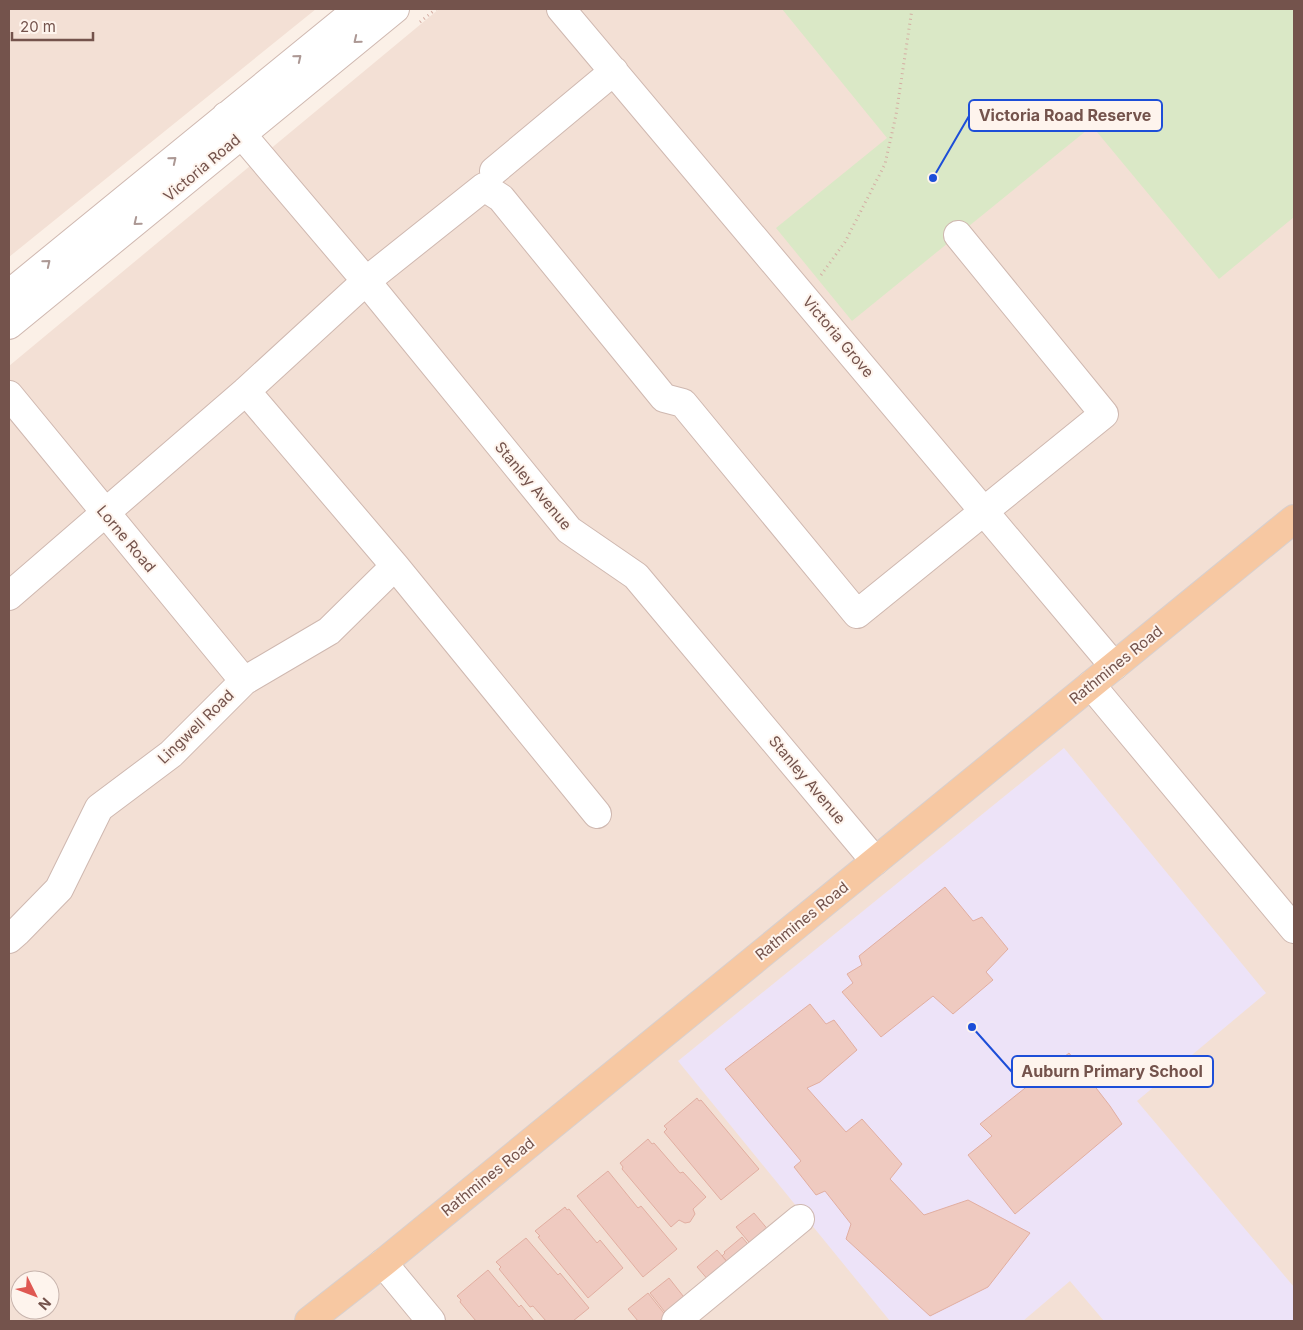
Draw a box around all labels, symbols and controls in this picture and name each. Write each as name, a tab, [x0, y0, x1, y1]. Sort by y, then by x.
scale bar	[12, 10, 94, 42]
text: 20 m	[20, 17, 56, 36]
one-way arrow	[354, 34, 363, 42]
one-way arrow	[293, 54, 302, 63]
callout: Victoria Road Reserve	[969, 100, 1162, 131]
text: Victoria Road Reserve	[979, 105, 1151, 125]
street label: Victoria Road	[159, 130, 244, 205]
one-way arrow	[167, 157, 176, 166]
one-way arrow	[134, 216, 143, 224]
one-way arrow	[41, 260, 50, 269]
street label: Victoria Grove	[799, 292, 878, 381]
street label: Stanley Avenue	[491, 438, 576, 534]
street label: Lorne Road	[93, 501, 160, 576]
street label: Rathmines Road	[1065, 621, 1166, 708]
street label: Lingwell Road	[154, 686, 238, 768]
street label: Stanley Avenue	[765, 732, 850, 828]
street label: Rathmines Road	[751, 877, 852, 964]
callout: Auburn Primary School	[1012, 1056, 1213, 1087]
text: Auburn Primary School	[1021, 1061, 1203, 1081]
street label: Rathmines Road	[437, 1133, 538, 1220]
north arrow	[10, 1270, 60, 1320]
text: N	[35, 1294, 55, 1314]

